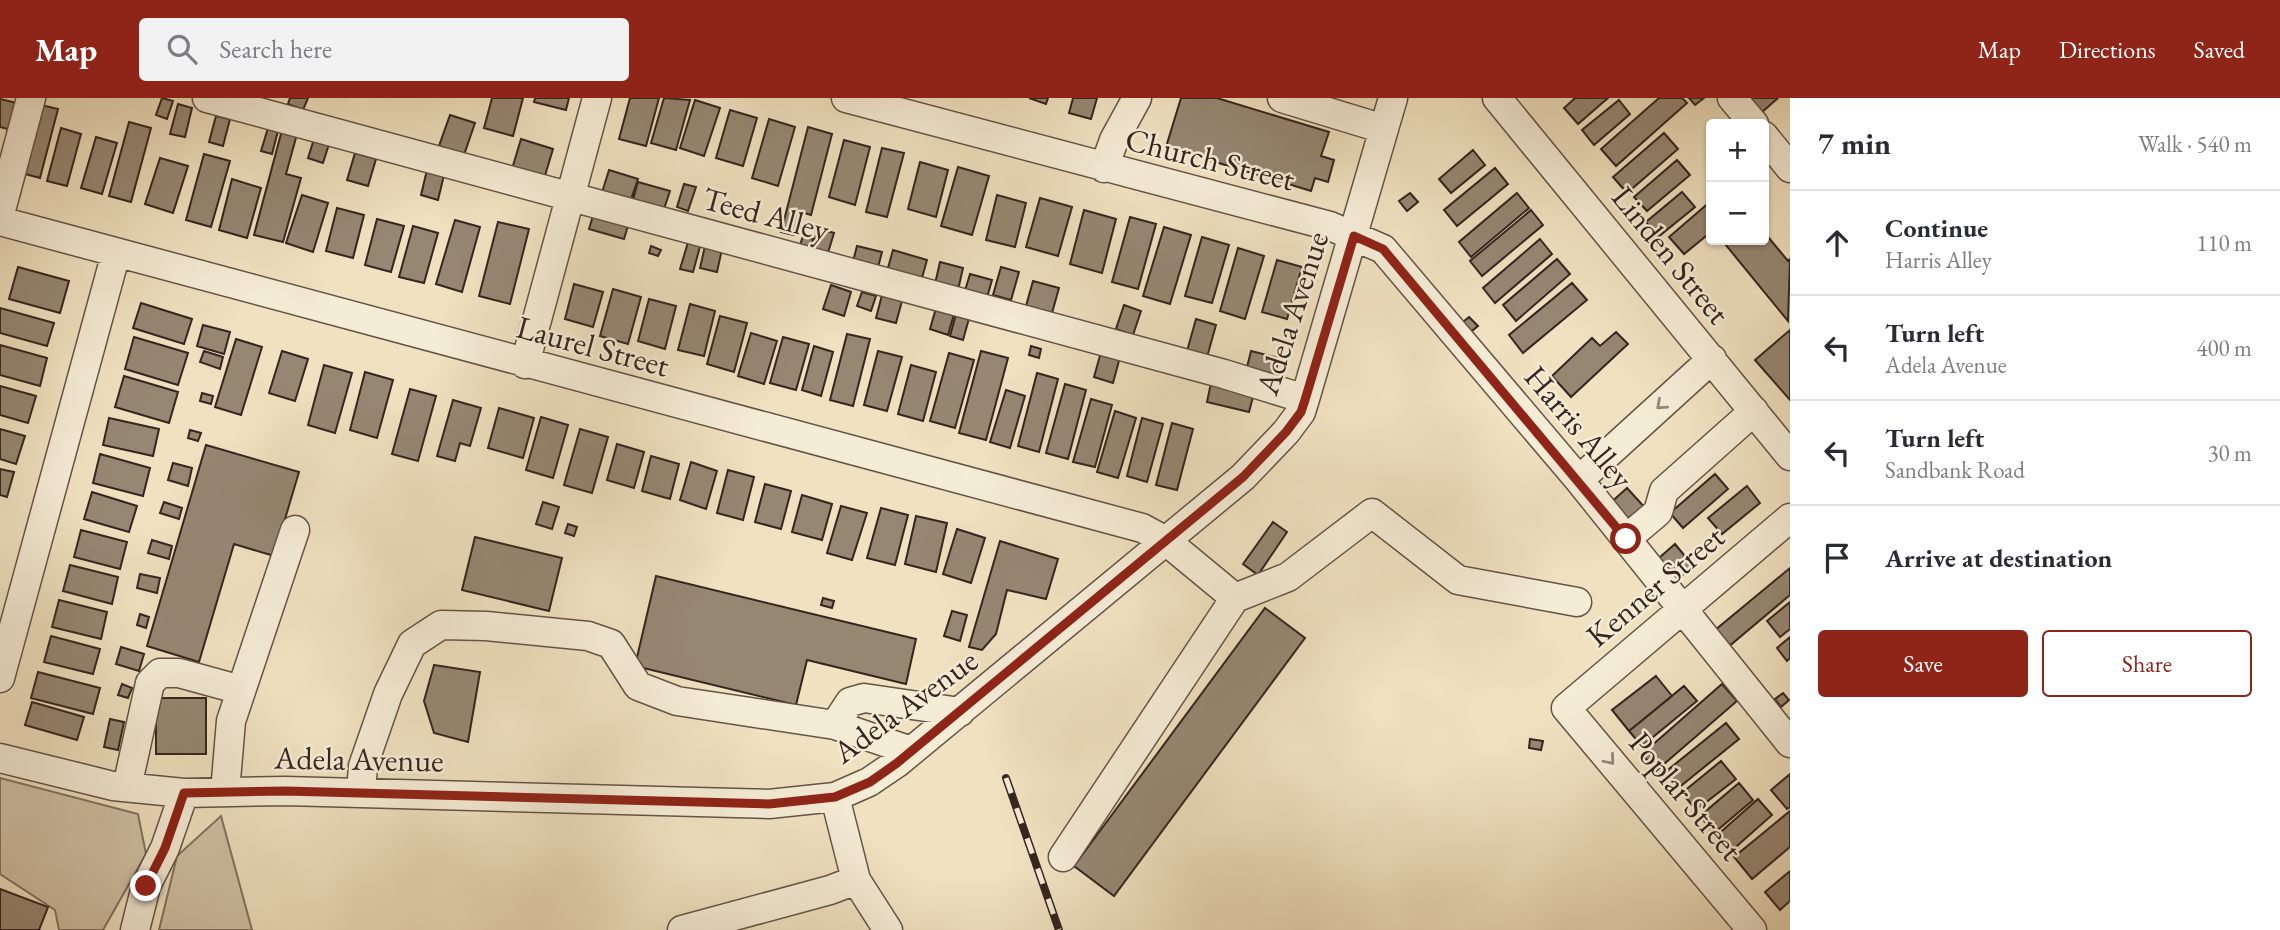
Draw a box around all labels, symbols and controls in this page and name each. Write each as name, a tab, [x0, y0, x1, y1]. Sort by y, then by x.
search box	[139, 18, 629, 81]
text: Map	[35, 28, 97, 71]
icon: search	[163, 30, 201, 68]
text: Search here	[219, 32, 332, 66]
text: Map	[1978, 34, 2021, 65]
text: Directions	[2059, 34, 2156, 65]
text: Saved	[2194, 34, 2245, 65]
street label: Church Street	[1121, 118, 1299, 200]
map controls	[1706, 119, 1769, 245]
button: +	[1706, 119, 1769, 182]
text: 7 min	[1818, 124, 1891, 163]
text: Walk · 540 m	[2138, 129, 2252, 159]
street label: Teed Alley	[698, 177, 835, 251]
street label: Linden Street	[1603, 177, 1739, 333]
button: −	[1706, 182, 1769, 245]
text: Continue	[1885, 211, 1988, 245]
icon: ahead	[1818, 224, 1856, 262]
street label: Adela Avenue	[1246, 226, 1338, 401]
text: 110 m	[2196, 228, 2252, 258]
text: Harris Alley	[1885, 245, 1992, 275]
street label: Laurel Street	[512, 306, 674, 386]
text: Turn left	[1885, 316, 1984, 350]
icon: left	[1818, 329, 1856, 367]
text: 400 m	[2196, 333, 2252, 363]
text: Adela Avenue	[1885, 350, 2007, 380]
street label: Harris Alley	[1515, 357, 1643, 498]
one-way arrow	[1656, 397, 1669, 409]
text: Turn left	[1885, 421, 1984, 455]
icon: left	[1818, 434, 1856, 472]
text: 30 m	[2207, 438, 2252, 468]
text: Sandbank Road	[1885, 455, 2025, 485]
street label: Kenner Street	[1577, 516, 1733, 656]
route start	[1610, 523, 1641, 554]
icon: arrive	[1818, 539, 1856, 577]
text: Arrive at destination	[1885, 541, 2112, 575]
button: Save	[1818, 630, 2028, 697]
button: Share	[2042, 630, 2252, 697]
street label: Adela Avenue	[823, 639, 986, 773]
street label: Poplar Street	[1620, 723, 1752, 869]
street label: Adela Avenue	[273, 737, 444, 781]
one-way arrow	[1601, 753, 1614, 765]
route end	[130, 870, 161, 901]

